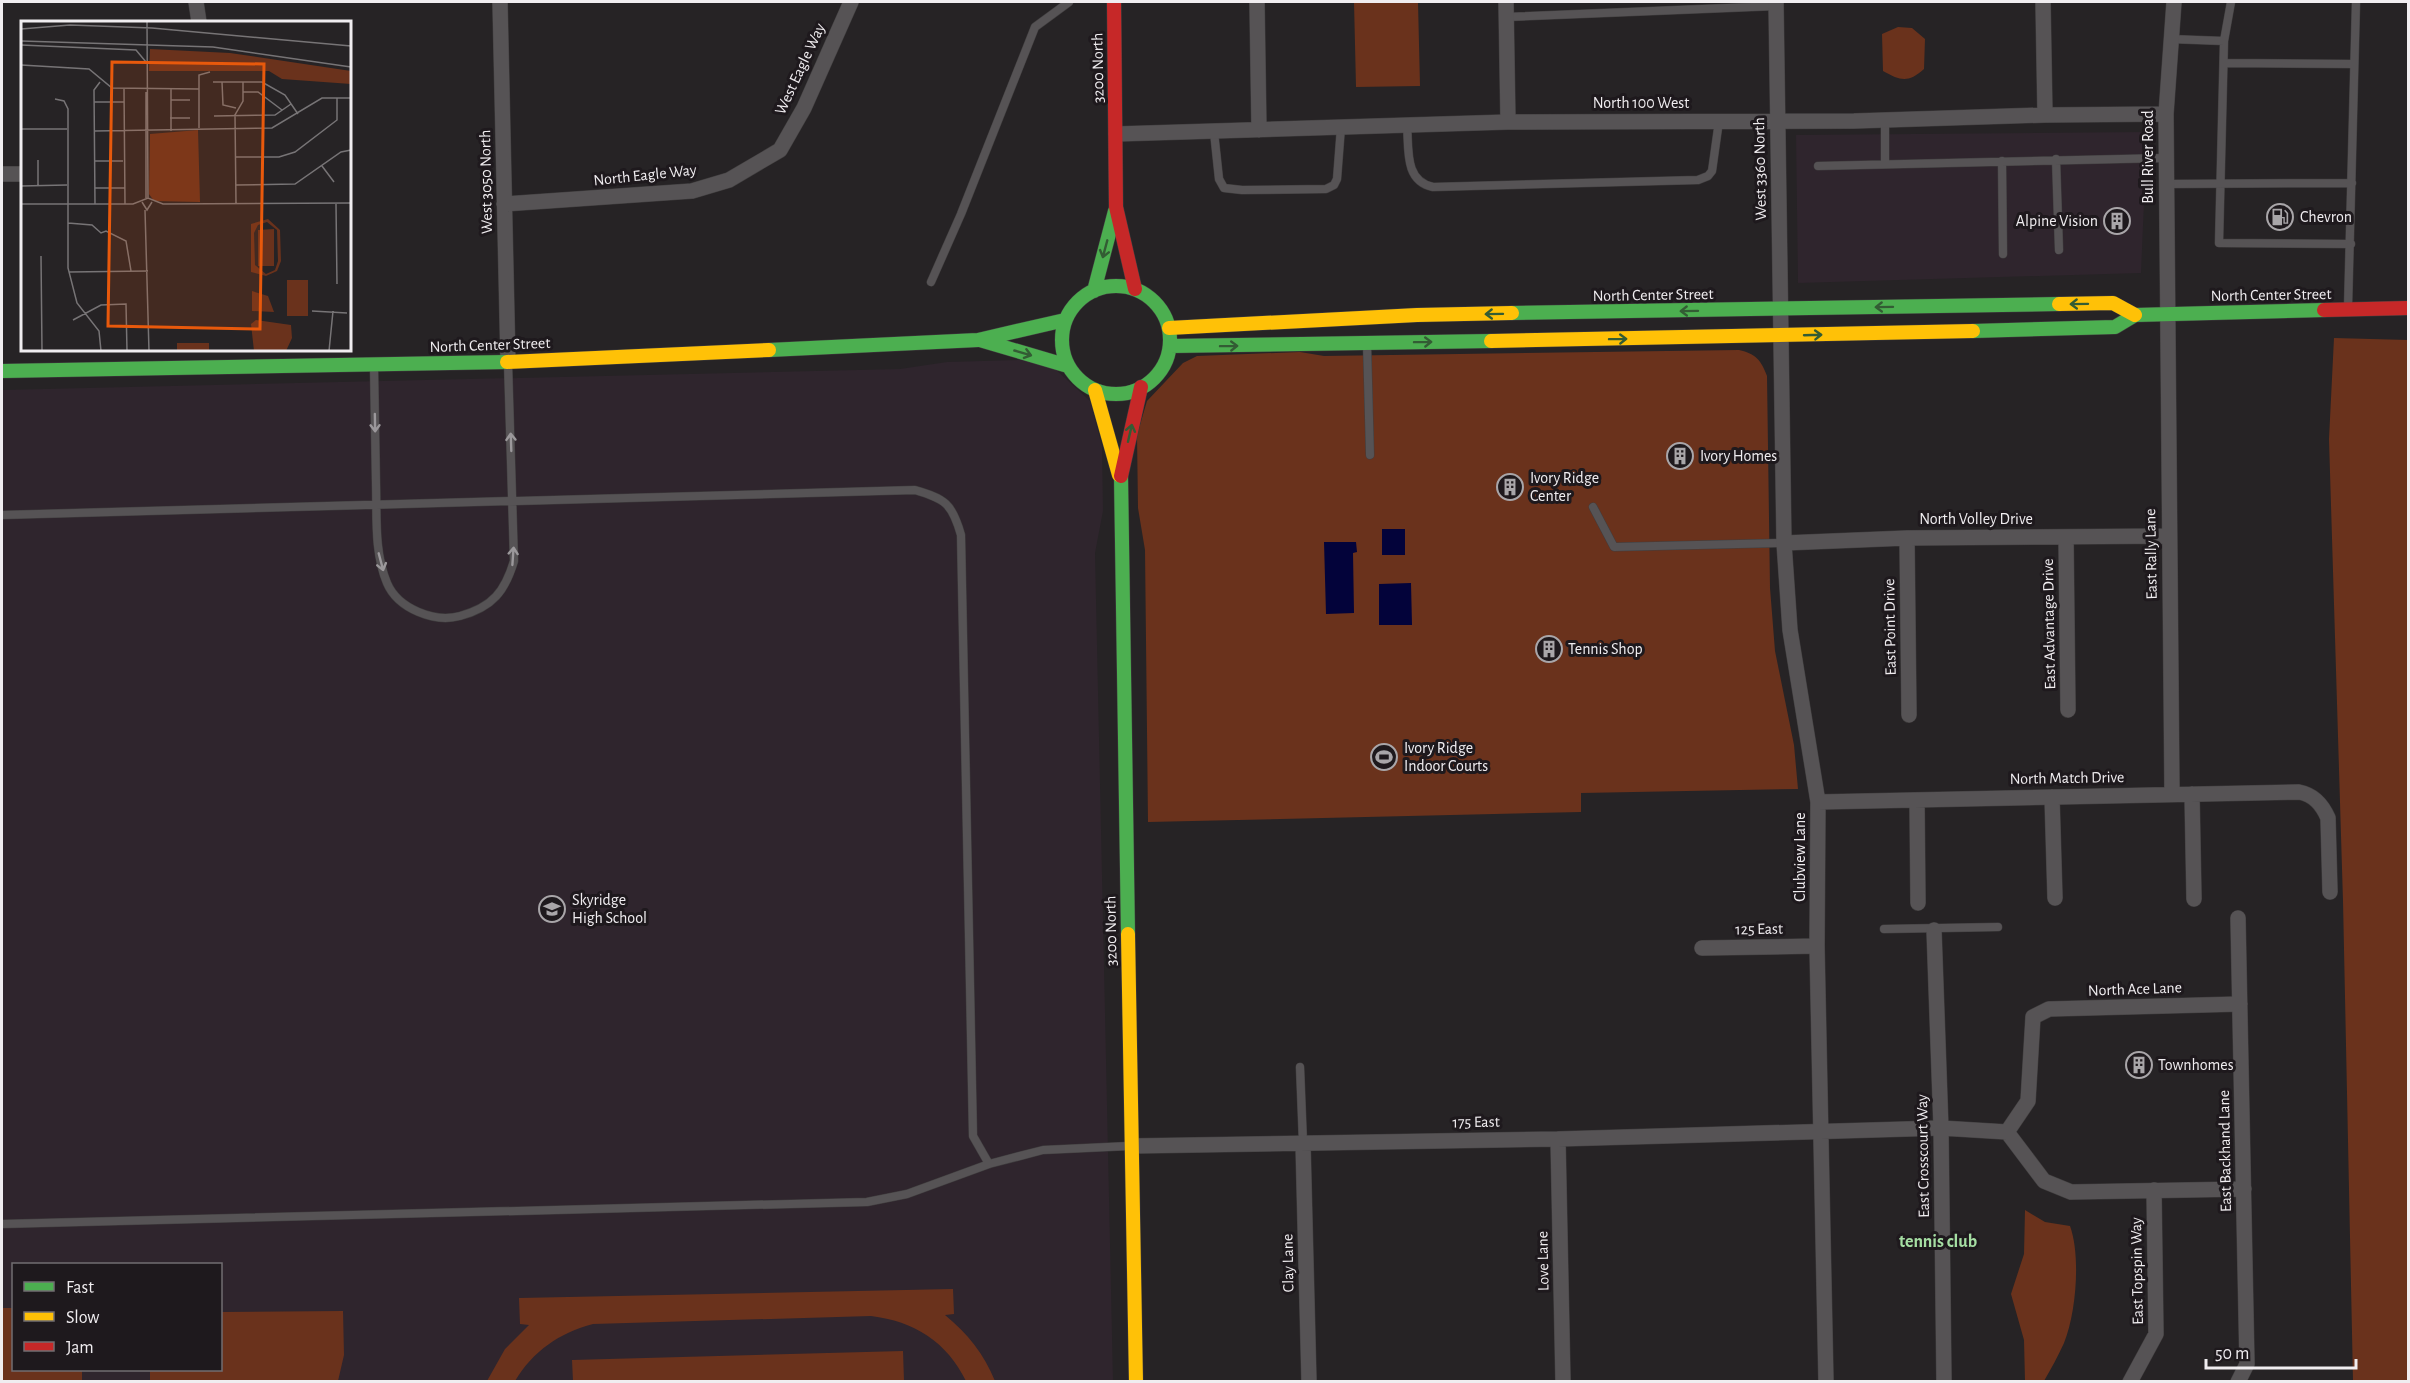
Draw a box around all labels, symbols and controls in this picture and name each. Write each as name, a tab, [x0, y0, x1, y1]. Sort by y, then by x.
inset map	[21, 21, 351, 351]
street label: West Eagle Way	[772, 21, 829, 117]
street label: 3200 North	[1089, 33, 1107, 103]
street label: North 100 West	[1593, 95, 1689, 111]
street label: Bull River Road	[2140, 110, 2156, 204]
street label: West 3360 North	[1751, 117, 1769, 221]
street label: West 3050 North	[477, 130, 495, 234]
street label: North Eagle Way	[593, 162, 698, 189]
fuel station icon: Chevron	[2265, 202, 2295, 232]
building icon: Alpine Vision	[2102, 206, 2132, 236]
place label: Chevron	[2300, 209, 2352, 225]
place label: Alpine Vision	[2016, 213, 2098, 229]
one-way arrow	[1099, 239, 1110, 258]
street label: North Center Street	[1592, 286, 1714, 304]
street label: North Center Street	[2210, 286, 2332, 304]
one-way arrow	[2070, 298, 2090, 310]
one-way arrow	[1875, 302, 1895, 313]
one-way arrow	[1680, 305, 1700, 317]
one-way arrow	[1485, 308, 1505, 320]
one-way arrow	[1803, 329, 1823, 340]
one-way arrow	[1608, 333, 1628, 344]
street label: North Center Street	[429, 335, 551, 355]
one-way arrow	[1413, 336, 1433, 348]
one-way arrow	[1218, 340, 1238, 351]
one-way arrow	[1013, 348, 1032, 359]
one-way arrow	[369, 412, 381, 432]
one-way arrow	[1125, 424, 1137, 443]
one-way arrow	[505, 433, 517, 453]
building icon: Ivory Homes	[1665, 441, 1695, 471]
place label: Ivory Homes	[1700, 448, 1777, 465]
place label: Ivory Ridge Center	[1530, 470, 1599, 504]
building icon: Ivory Ridge Center	[1495, 472, 1525, 502]
street label: East Rally Lane	[2142, 508, 2161, 600]
street label: North Volley Drive	[1919, 511, 2033, 528]
one-way arrow	[508, 547, 519, 566]
one-way arrow	[376, 552, 387, 571]
street label: East Advantage Drive	[2040, 558, 2058, 690]
street label: East Point Drive	[1881, 578, 1899, 676]
building icon: Tennis Shop	[1534, 634, 1564, 664]
place label: Tennis Shop	[1568, 641, 1643, 657]
place label: Ivory Ridge Indoor Courts	[1404, 740, 1488, 774]
sports icon: Ivory Ridge Indoor Courts	[1369, 742, 1399, 772]
street label: North Match Drive	[2010, 769, 2124, 787]
street label: Clubview Lane	[1792, 812, 1808, 902]
place label: Skyridge High School	[572, 892, 647, 926]
school or university icon: Skyridge High School	[537, 894, 567, 924]
street label: 3200 North	[1102, 896, 1120, 966]
street label: 125 East	[1735, 921, 1783, 937]
street label: North Ace Lane	[2088, 979, 2182, 999]
building icon: Townhomes	[2124, 1050, 2154, 1080]
place label: Townhomes	[2158, 1057, 2234, 1073]
street label: East Backhand Lane	[2216, 1090, 2234, 1212]
street label: East Crosscourt Way	[1914, 1094, 1933, 1218]
street label: 175 East	[1452, 1114, 1500, 1130]
street label: East Topspin Way	[2128, 1217, 2147, 1325]
street label: Love Lane	[1534, 1231, 1552, 1291]
district label: tennis club	[1899, 1233, 1977, 1251]
street label: Clay Lane	[1279, 1234, 1298, 1292]
legend	[12, 1263, 222, 1371]
text: Fast	[66, 1279, 94, 1297]
text: Slow	[66, 1309, 99, 1327]
scale bar	[2206, 1332, 2356, 1370]
text: Jam	[66, 1339, 94, 1357]
text: 50 m	[2215, 1345, 2249, 1363]

